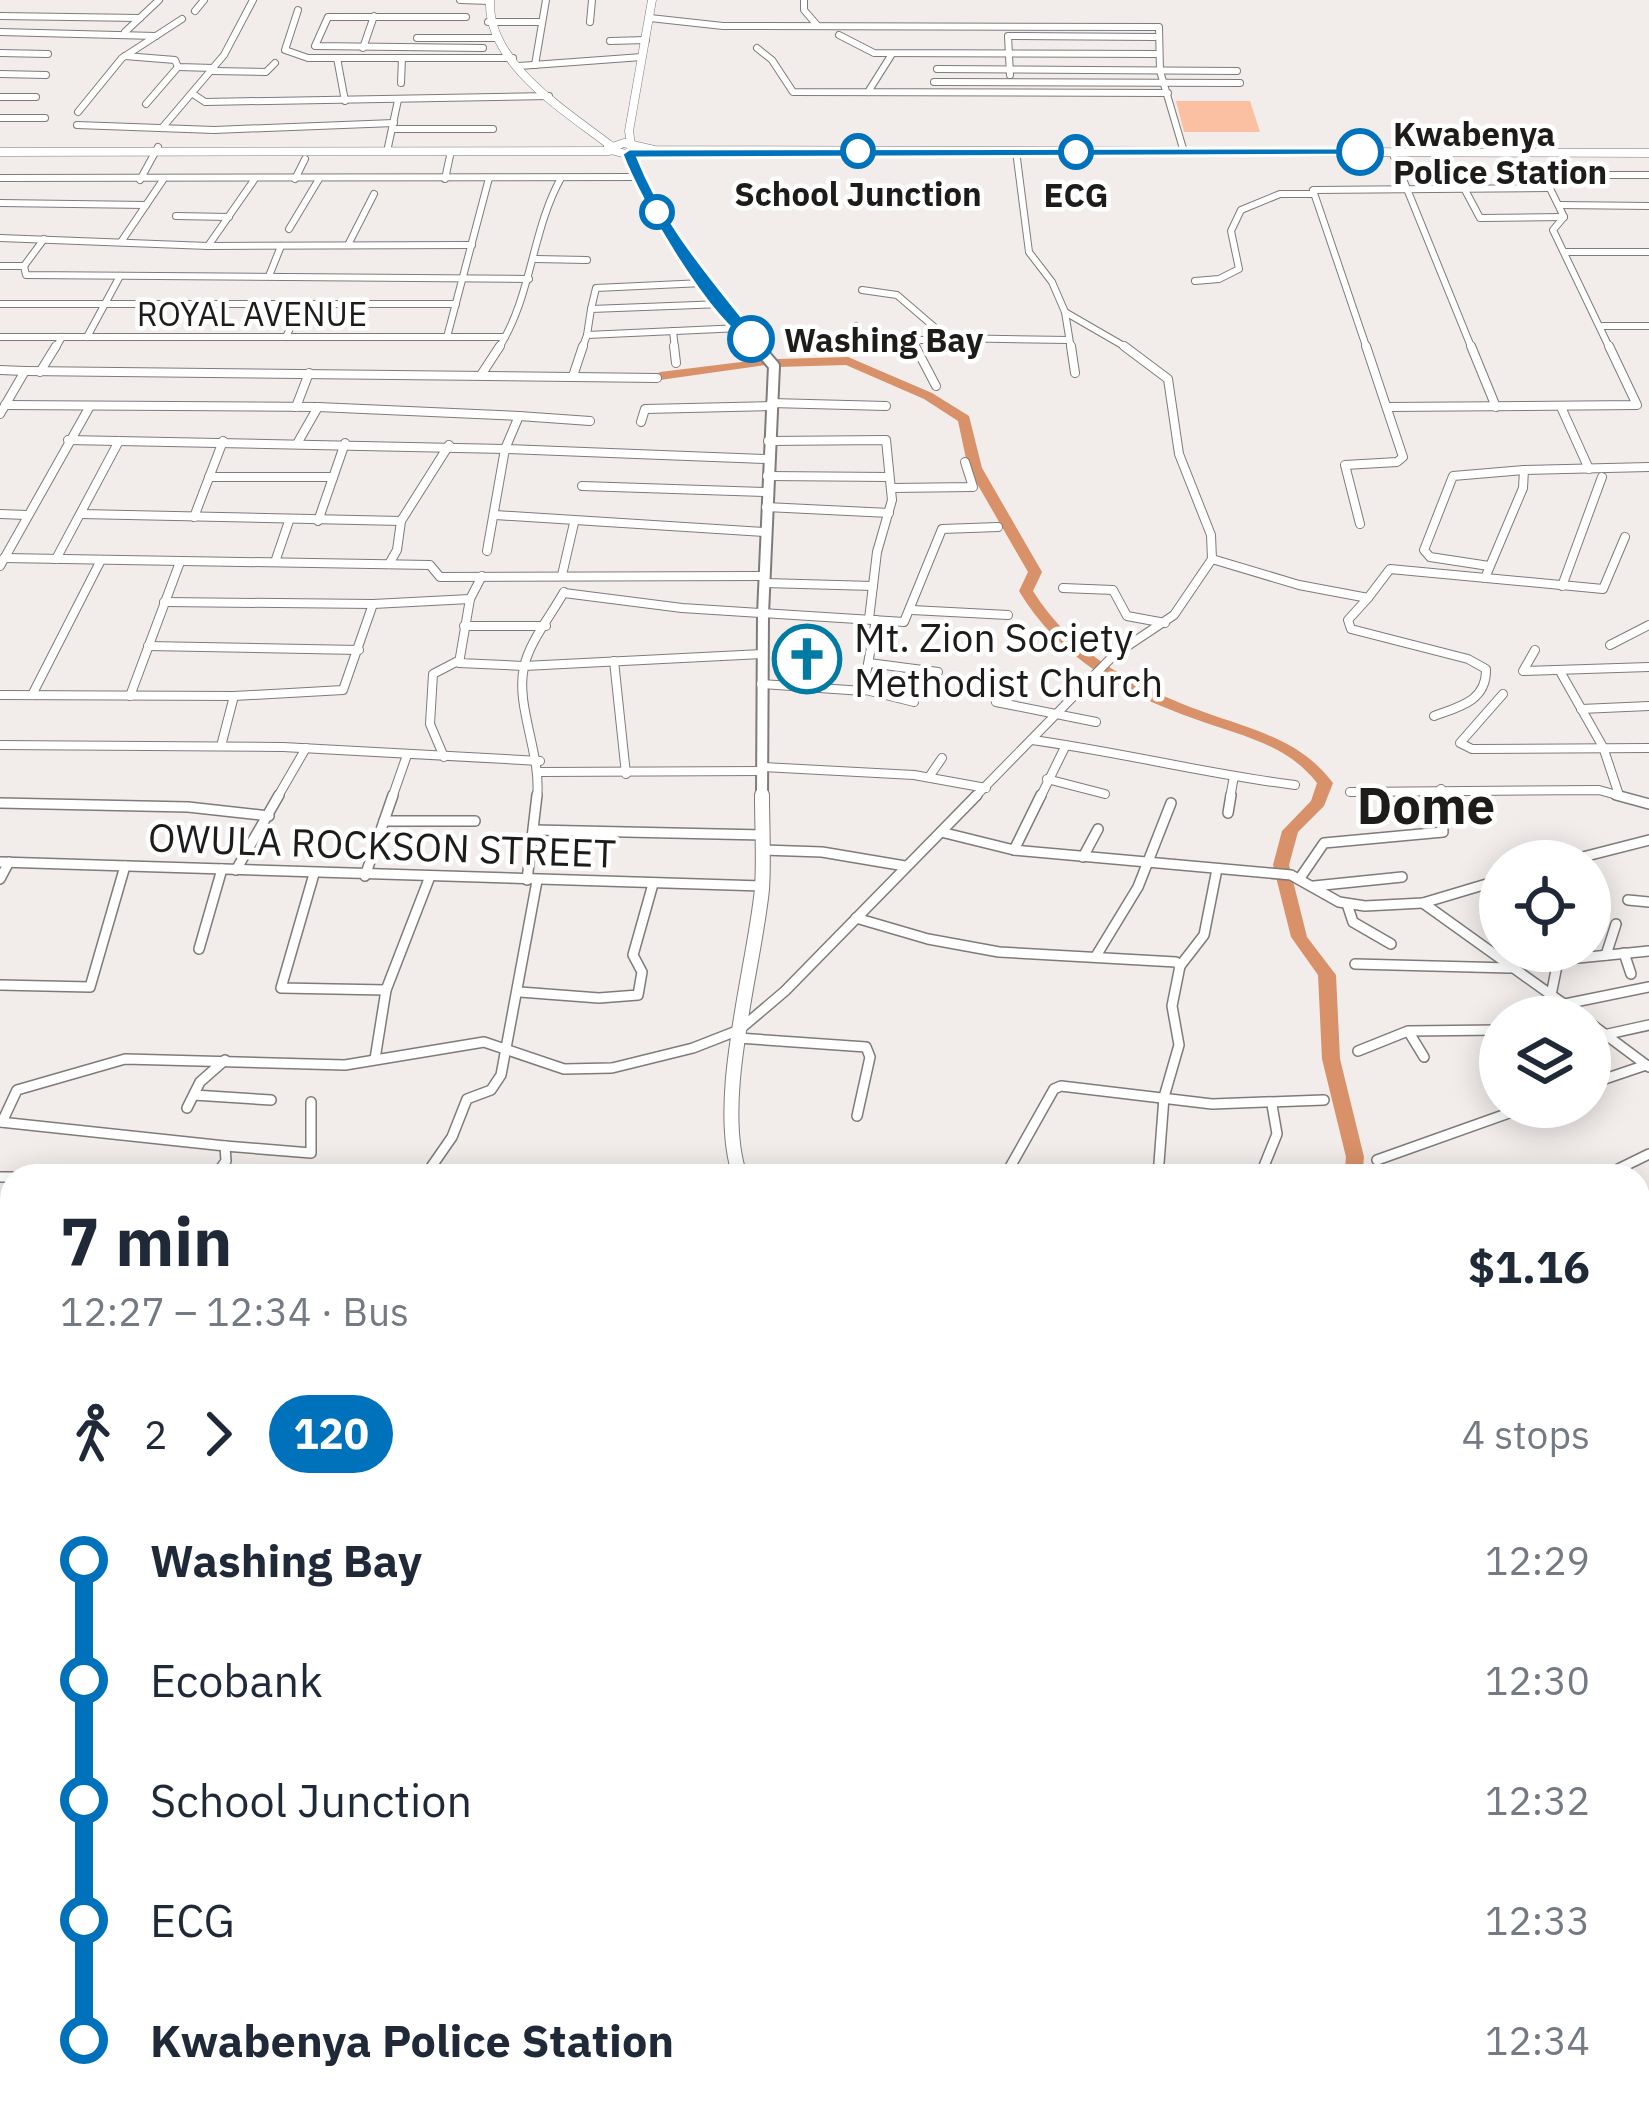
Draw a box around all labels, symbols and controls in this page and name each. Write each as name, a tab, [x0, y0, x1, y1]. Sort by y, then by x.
place label: Kwabenya Police Station	[1393, 112, 1607, 193]
marker: Kwabenya Police Station	[1338, 130, 1382, 174]
marker: School Junction	[842, 135, 874, 167]
marker: ECG	[1060, 136, 1092, 168]
place label: School Junction	[734, 172, 982, 215]
place label: ECG	[1044, 173, 1108, 216]
unlabelled marker	[641, 196, 673, 228]
street label: ROYAL AVENUE	[137, 292, 367, 335]
marker: Washing Bay	[729, 317, 773, 361]
place label: Washing Bay	[784, 318, 984, 361]
place label: Mt. Zion Society Methodist Church	[854, 612, 1163, 708]
church icon: Mt. Zion Society Methodist Church	[772, 624, 842, 694]
district label: Dome	[1357, 772, 1495, 838]
street label: OWULA ROCKSON STREET	[147, 811, 617, 879]
map controls	[1479, 840, 1611, 1128]
button: locate	[1479, 840, 1611, 972]
button: layers	[1479, 996, 1611, 1128]
text: 7 min	[60, 1198, 232, 1284]
text: $1.16	[1468, 1237, 1590, 1295]
text: 12:27 – 12:34 · Bus	[60, 1286, 409, 1337]
icon: walk	[60, 1401, 126, 1467]
icon: forward	[185, 1401, 251, 1467]
text: 120	[293, 1406, 369, 1461]
text: 2	[144, 1409, 167, 1460]
text: 4 stops	[1462, 1409, 1590, 1460]
text: Washing Bay	[150, 1531, 422, 1589]
text: 12:29	[1485, 1535, 1590, 1586]
text: Ecobank	[150, 1651, 323, 1709]
text: 12:30	[1485, 1655, 1590, 1706]
text: School Junction	[150, 1771, 472, 1829]
text: 12:32	[1485, 1775, 1590, 1826]
text: ECG	[150, 1891, 235, 1949]
text: 12:33	[1485, 1895, 1590, 1946]
text: Kwabenya Police Station	[150, 2011, 674, 2069]
text: 12:34	[1485, 2015, 1590, 2066]

